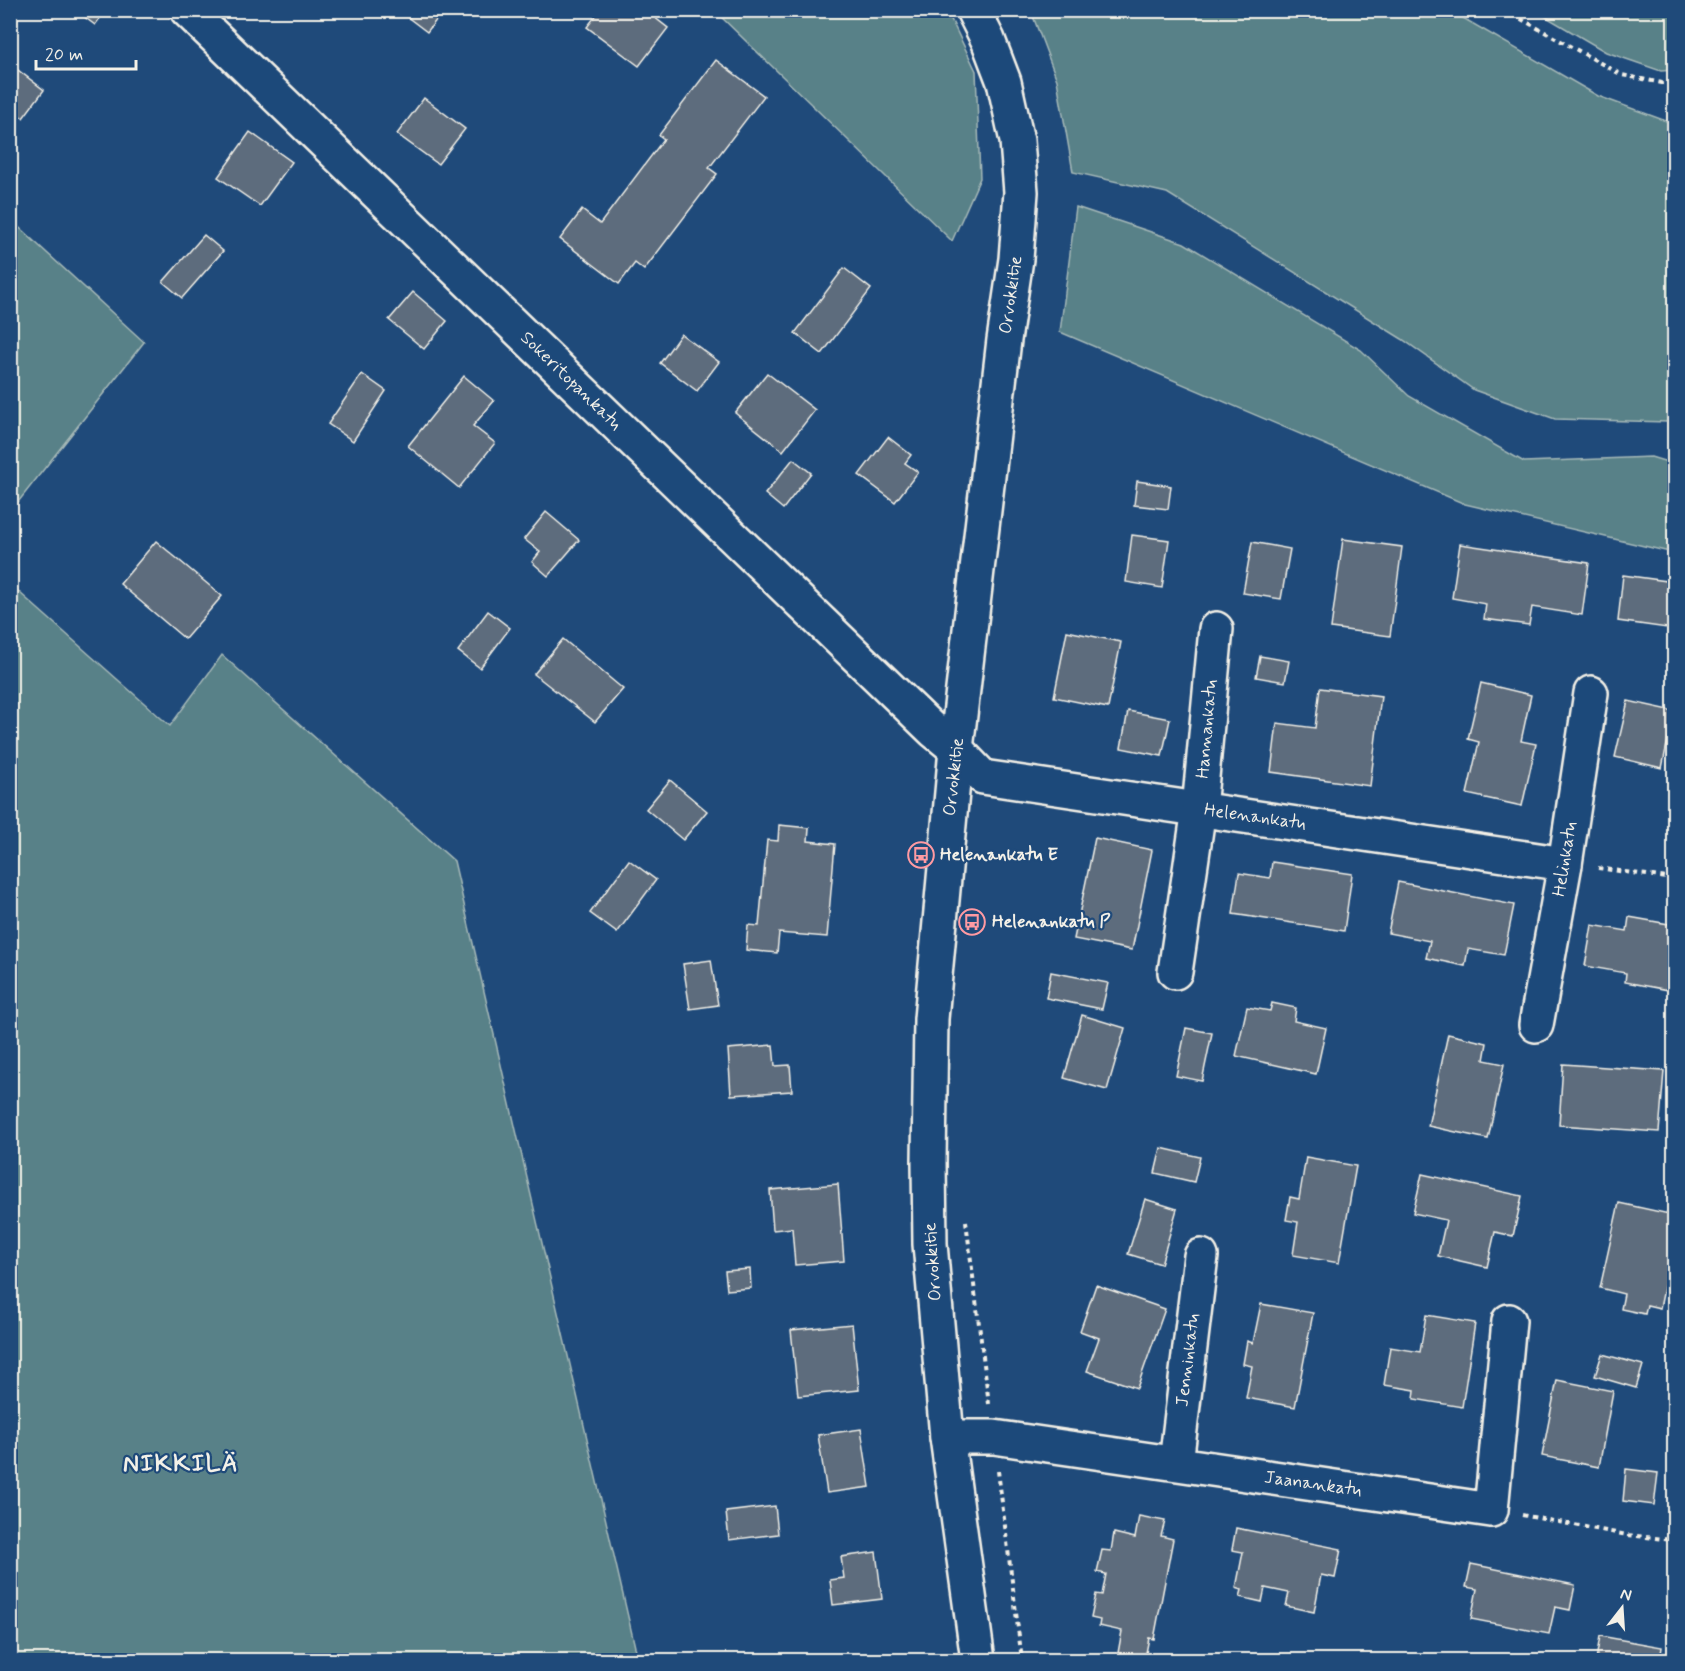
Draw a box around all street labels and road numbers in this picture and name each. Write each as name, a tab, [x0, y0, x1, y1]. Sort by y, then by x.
street label: Orvokkitie	[994, 254, 1028, 336]
street label: Sokeritopankatu	[515, 326, 627, 436]
street label: Hannankatu	[1191, 678, 1223, 780]
street label: Orvokkitie	[938, 737, 970, 817]
street label: Helenankatu	[1202, 798, 1308, 836]
street label: Helinkatu	[1547, 820, 1583, 898]
street label: Orvokkitie	[918, 1222, 948, 1302]
street label: Jenninkatu	[1170, 1312, 1206, 1408]
street label: Jaanankatu	[1263, 1465, 1363, 1503]

